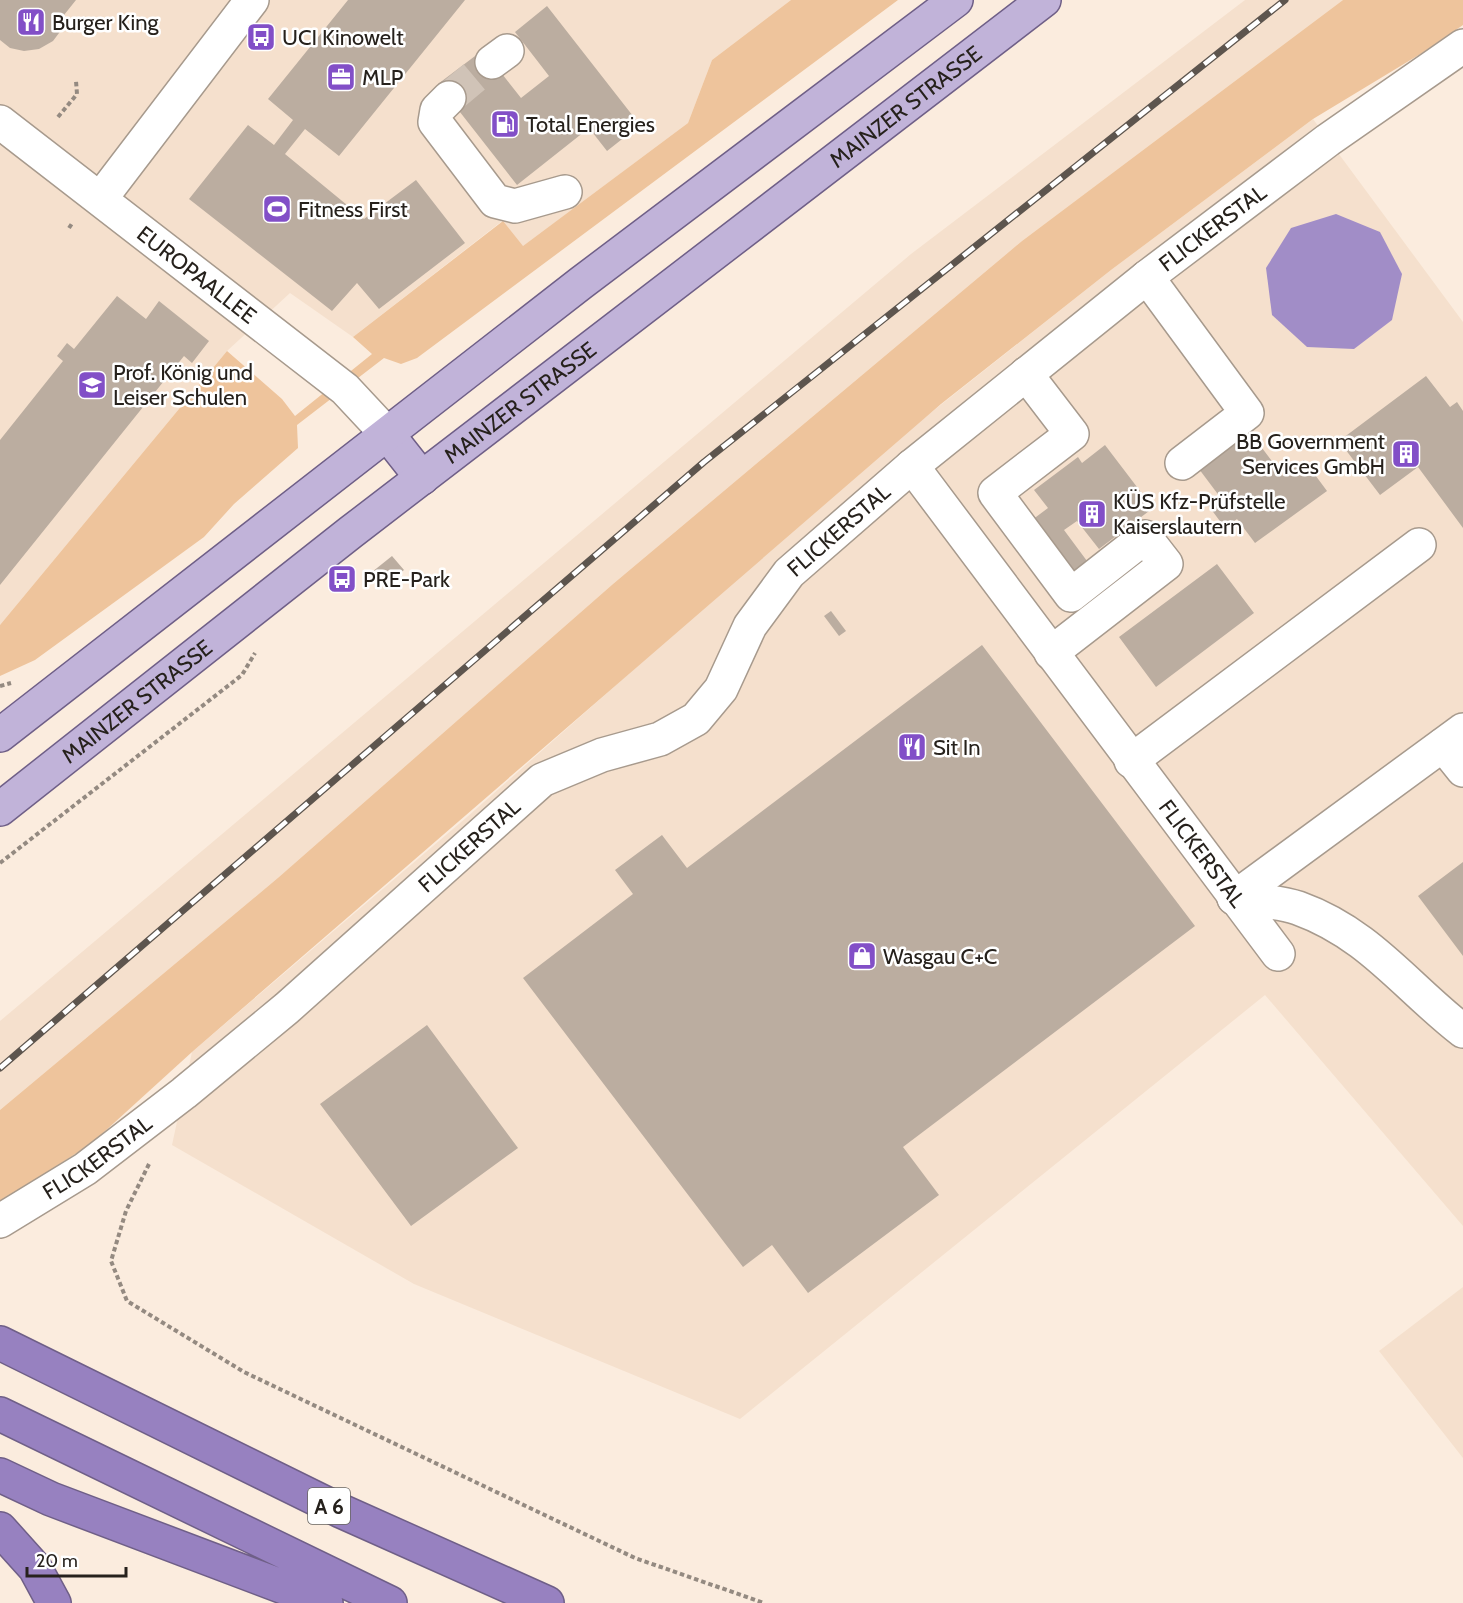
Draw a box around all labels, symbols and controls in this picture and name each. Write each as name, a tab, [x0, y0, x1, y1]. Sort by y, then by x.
restaurant icon: Burger King	[15, 6, 47, 38]
place label: Burger King	[52, 9, 159, 36]
bus stop icon: UCI Kinowelt	[245, 21, 277, 53]
place label: UCI Kinowelt	[282, 24, 404, 51]
street label: MAINZER STRASSE	[824, 40, 987, 173]
office icon: MLP	[325, 61, 357, 93]
place label: MLP	[362, 64, 404, 91]
fuel station icon: Total Energies	[489, 108, 521, 140]
place label: Total Energies	[526, 111, 655, 138]
street label: FLICKERSTAL	[1153, 178, 1271, 277]
sports icon: Fitness First	[261, 193, 293, 225]
place label: Fitness First	[298, 196, 408, 223]
street label: EUROPAALLEE	[132, 220, 262, 329]
street label: MAINZER STRASSE	[438, 336, 601, 469]
place label: Prof. König und Leiser Schulen	[113, 359, 253, 411]
school or university icon: Prof. König und Leiser Schulen	[76, 369, 108, 401]
place label: BB Government Services GmbH	[1236, 428, 1386, 480]
building icon: BB Government Services GmbH	[1390, 438, 1422, 470]
street label: FLICKERSTAL	[781, 478, 895, 582]
place label: KÜS Kfz-Prüfstelle Kaiserslautern	[1113, 488, 1285, 540]
building icon: KÜS Kfz-Prüfstelle Kaiserslautern	[1076, 498, 1108, 530]
bus stop icon: PRE-Park	[326, 563, 358, 595]
place label: PRE-Park	[363, 566, 450, 593]
street label: MAINZER STRASSE	[56, 633, 217, 769]
restaurant icon: Sit In	[896, 731, 928, 763]
place label: Sit In	[933, 734, 980, 761]
street label: FLICKERSTAL	[412, 793, 525, 898]
street label: FLICKERSTAL	[1153, 794, 1252, 912]
shop icon: Wasgau C+C	[846, 940, 878, 972]
place label: Wasgau C+C	[883, 943, 997, 970]
street label: FLICKERSTAL	[37, 1109, 157, 1205]
road number: A 6	[308, 1488, 350, 1524]
scale bar	[27, 1540, 126, 1578]
text: 20 m	[36, 1550, 78, 1572]

